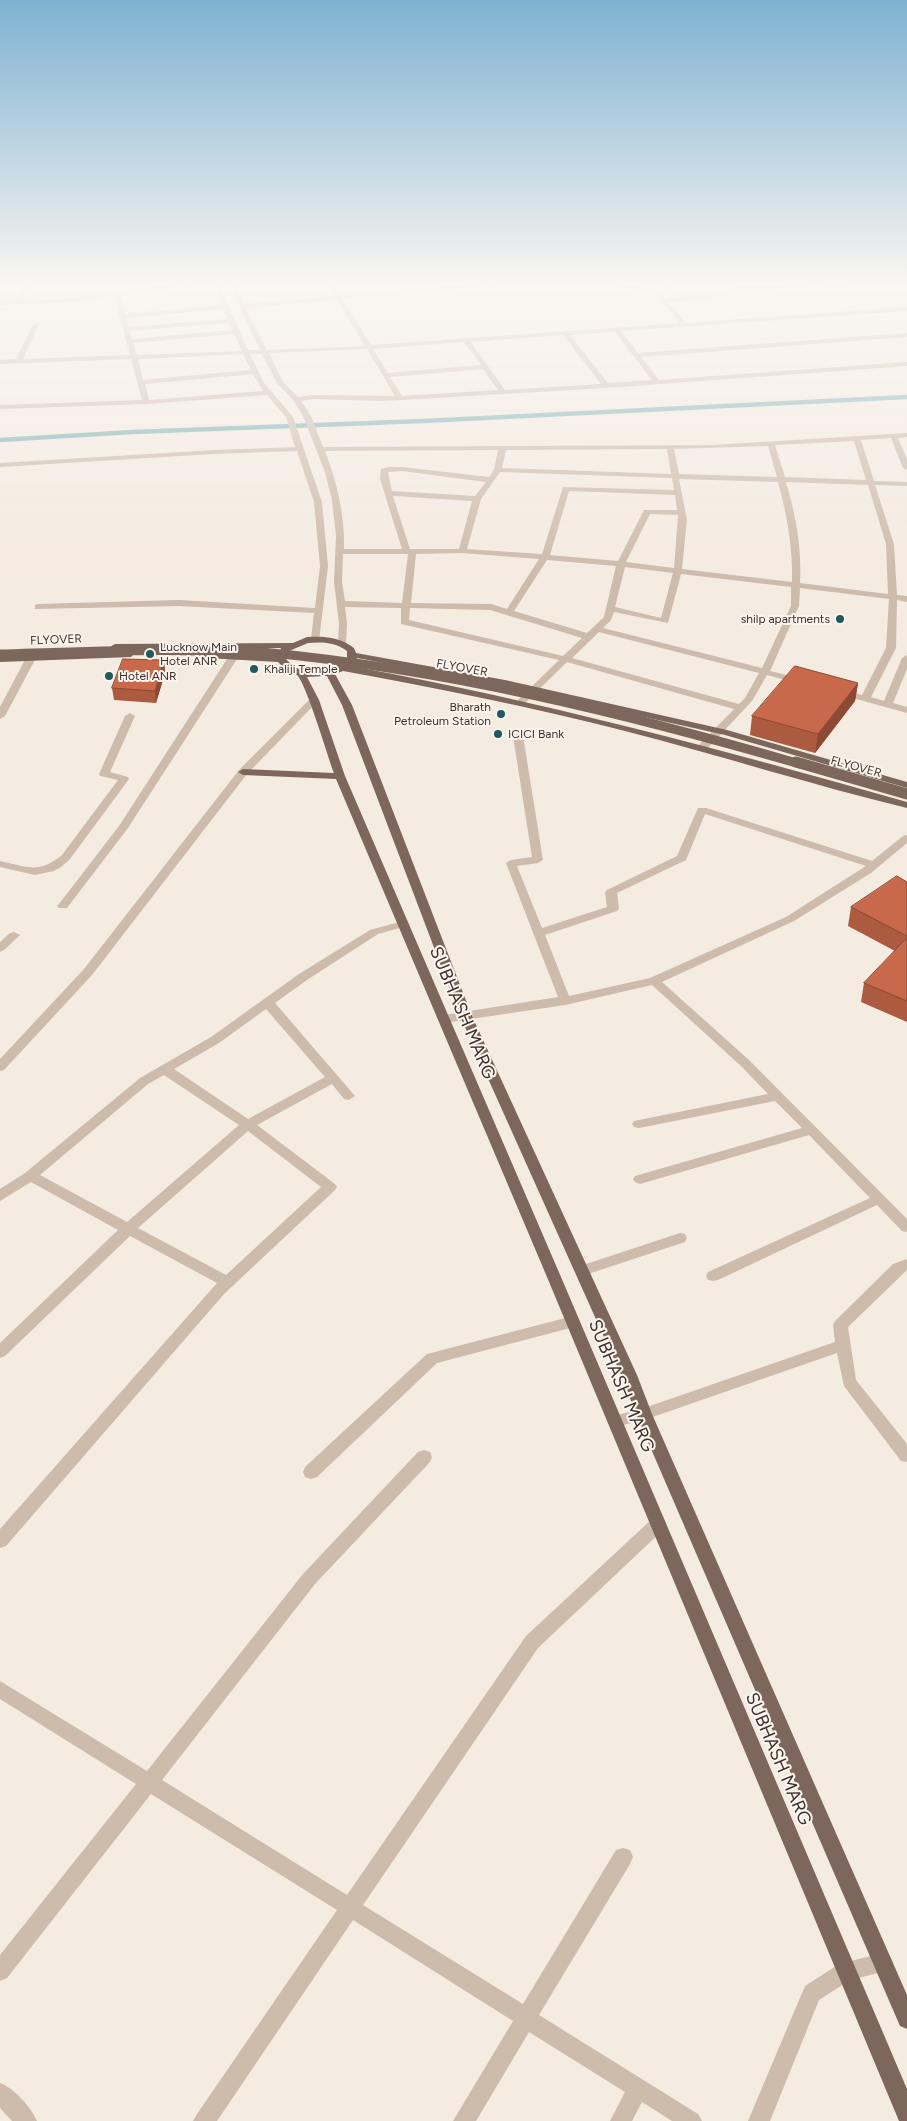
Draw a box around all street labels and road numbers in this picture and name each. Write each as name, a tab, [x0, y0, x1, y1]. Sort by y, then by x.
street label: FLYOVER	[30, 632, 82, 648]
street label: FLYOVER	[435, 656, 489, 680]
street label: FLYOVER	[829, 753, 883, 781]
street label: SUBHASH MARG	[424, 943, 500, 1083]
street label: SUBHASH MARG	[583, 1316, 659, 1456]
street label: SUBHASH MARG	[740, 1689, 816, 1829]

